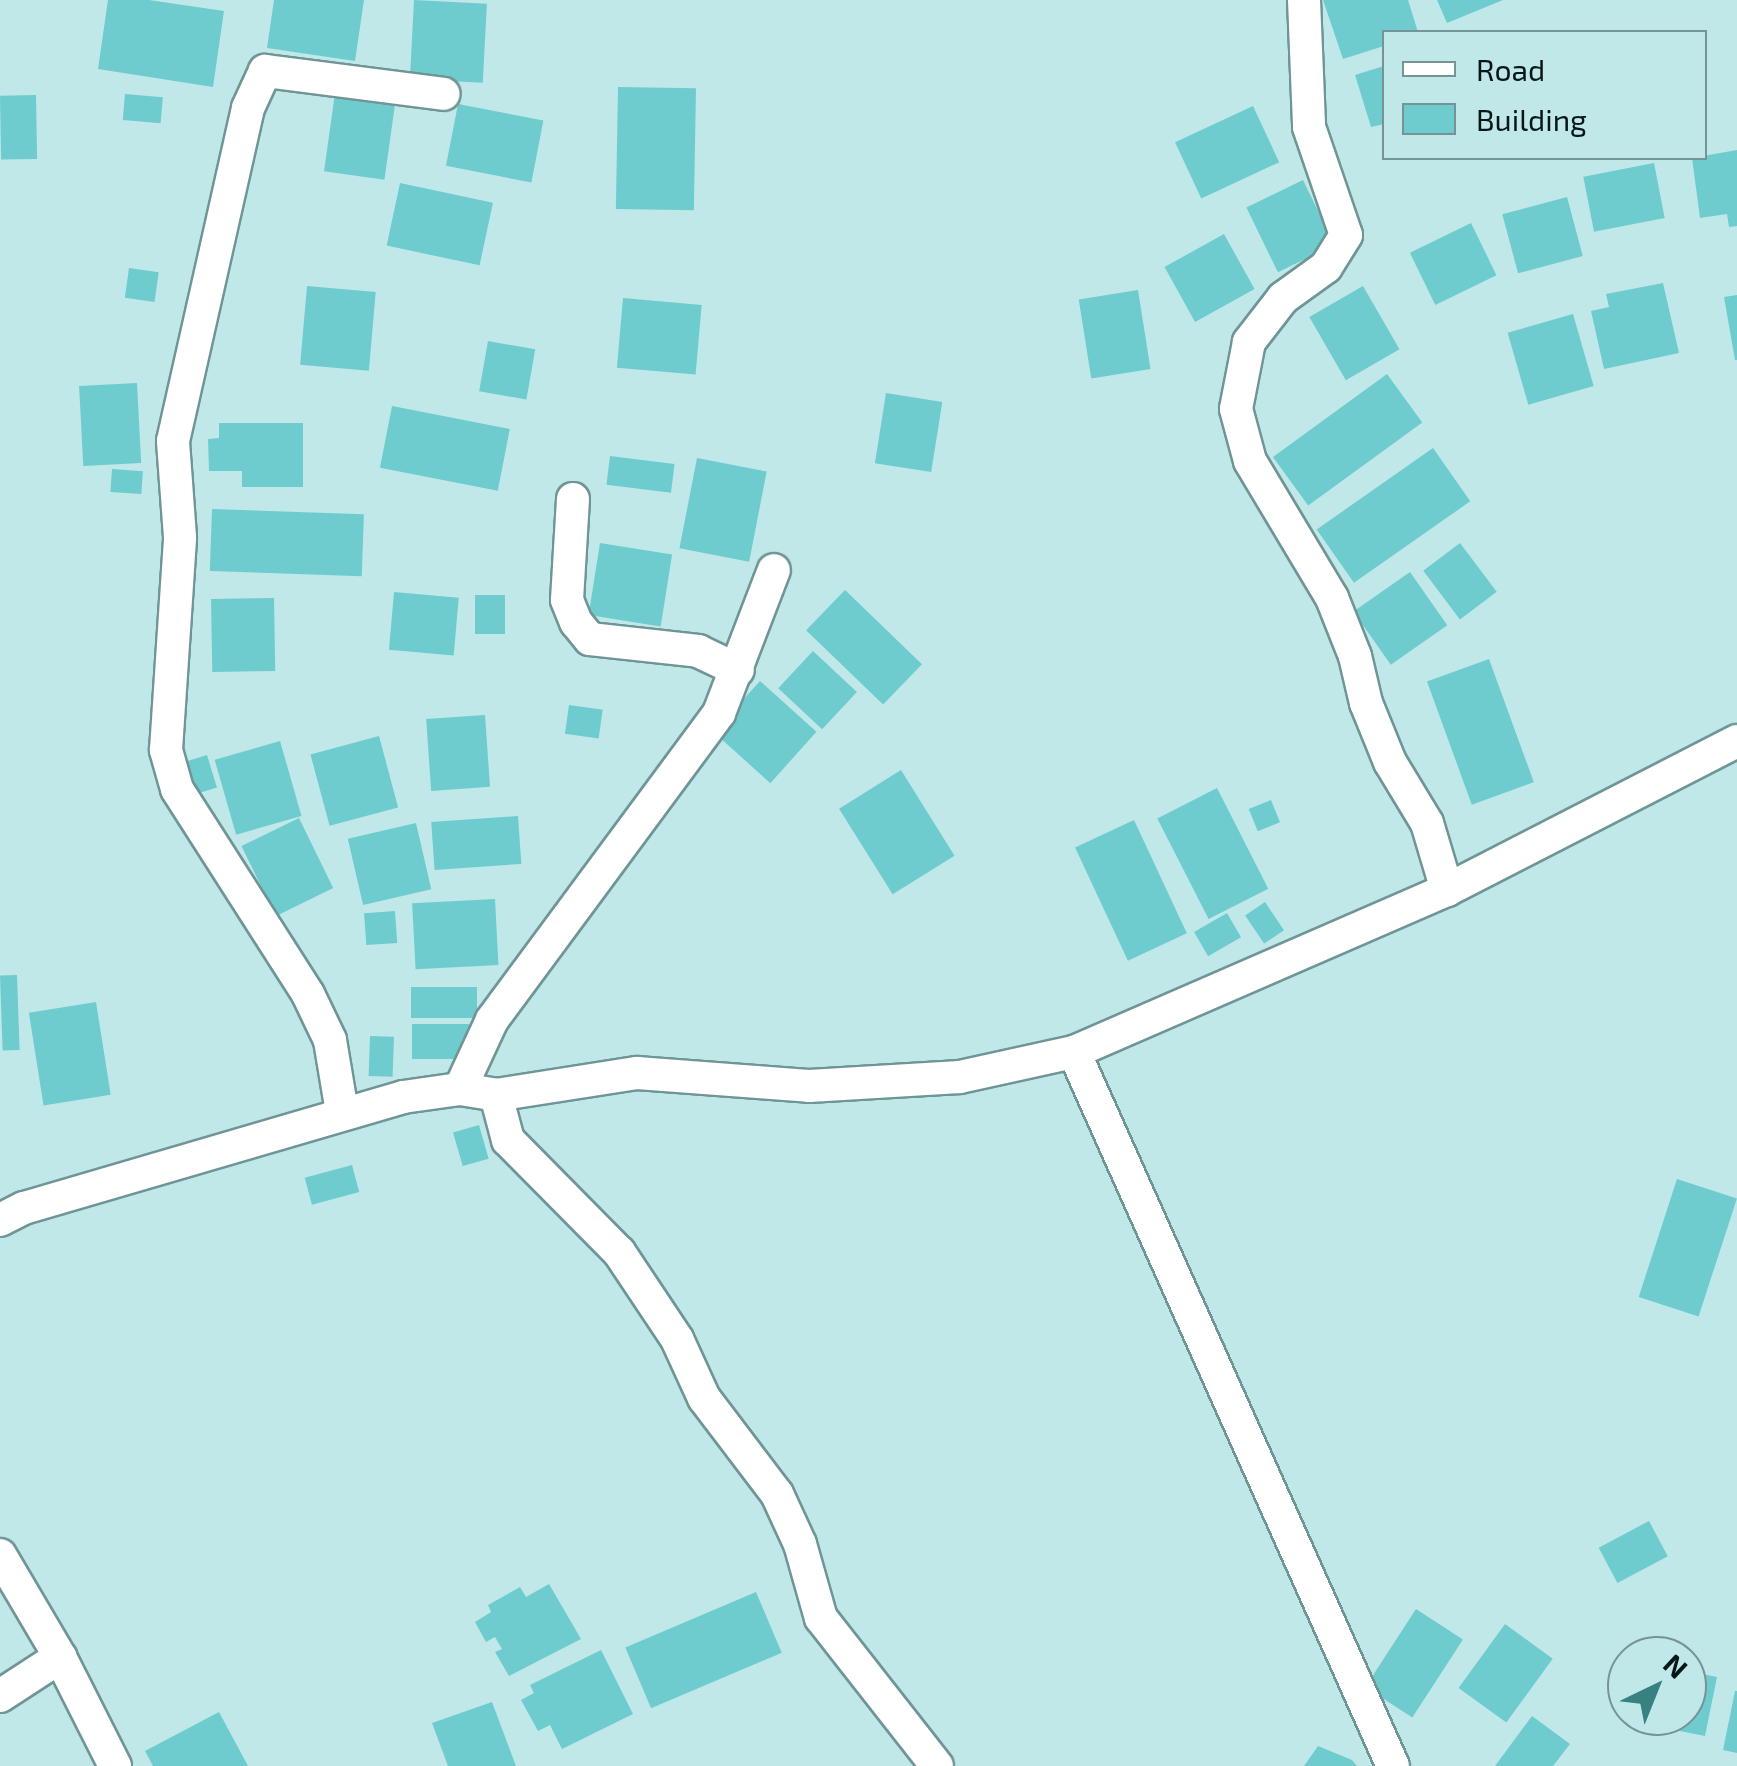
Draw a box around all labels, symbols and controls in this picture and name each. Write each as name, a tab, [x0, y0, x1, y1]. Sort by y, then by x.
legend	[1382, 30, 1707, 160]
text: Road	[1476, 51, 1545, 87]
text: Building	[1476, 101, 1587, 137]
north arrow	[1607, 1636, 1707, 1736]
text: N	[1657, 1646, 1695, 1685]

